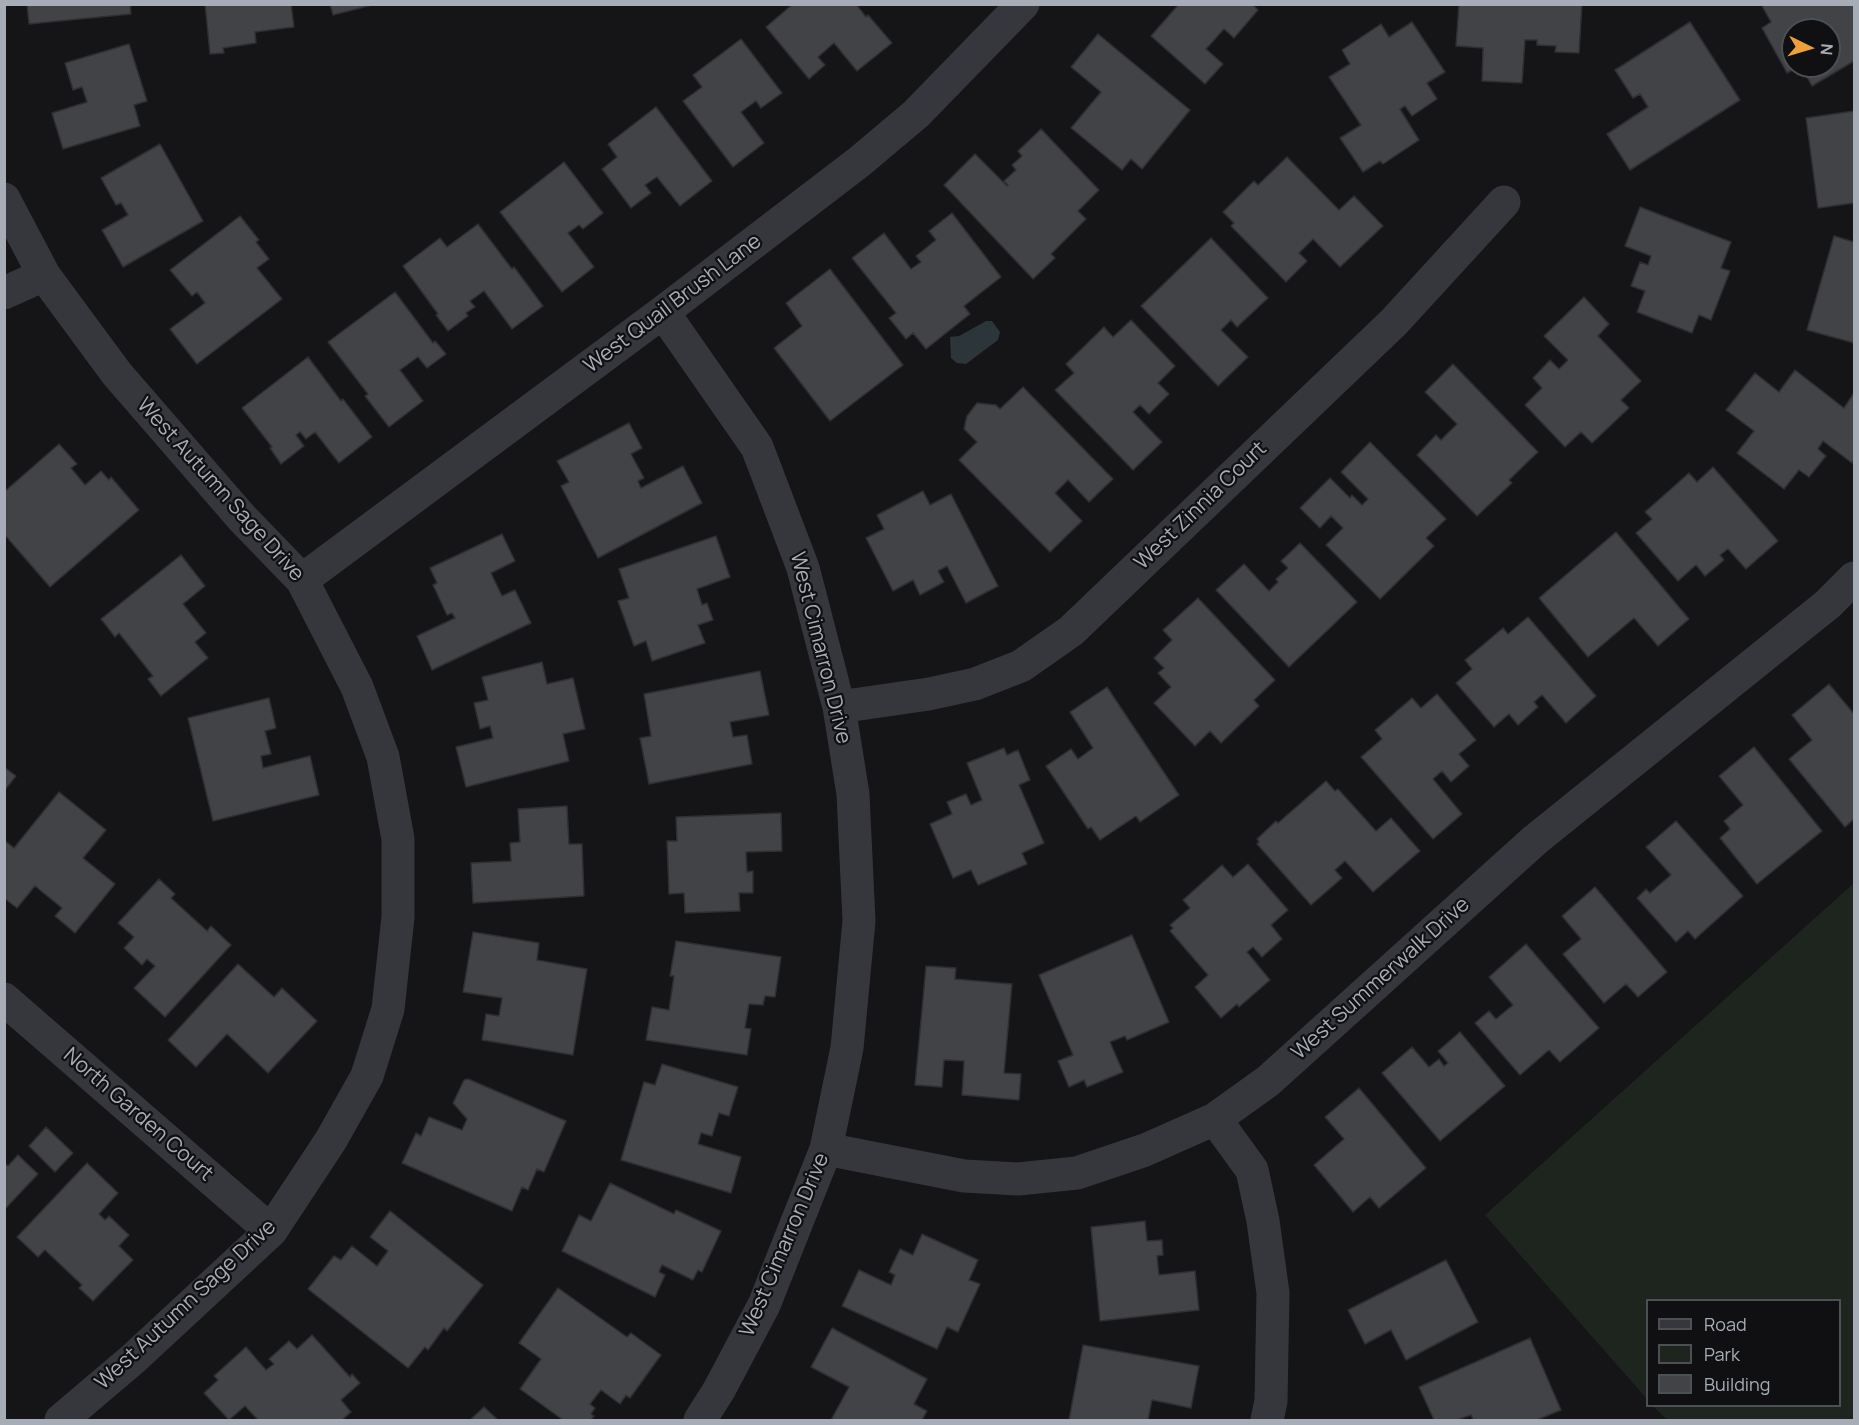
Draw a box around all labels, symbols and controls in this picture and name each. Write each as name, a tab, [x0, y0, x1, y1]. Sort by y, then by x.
north arrow	[1781, 18, 1841, 78]
text: N	[1815, 43, 1838, 56]
street label: West Quail Brush Lane	[579, 229, 767, 379]
street label: West Autumn Sage Drive	[131, 393, 309, 587]
street label: West Zinnia Court	[1130, 437, 1272, 575]
street label: West Cimarron Drive	[784, 549, 856, 747]
street label: West Summerwalk Drive	[1287, 892, 1475, 1066]
street label: North Garden Court	[58, 1043, 218, 1187]
street label: West Cimarron Drive	[735, 1149, 835, 1341]
street label: West Autumn Sage Drive	[90, 1215, 282, 1395]
legend	[1646, 1299, 1841, 1407]
text: Road	[1704, 1312, 1747, 1336]
text: Park	[1704, 1342, 1740, 1366]
text: Building	[1704, 1372, 1770, 1396]

